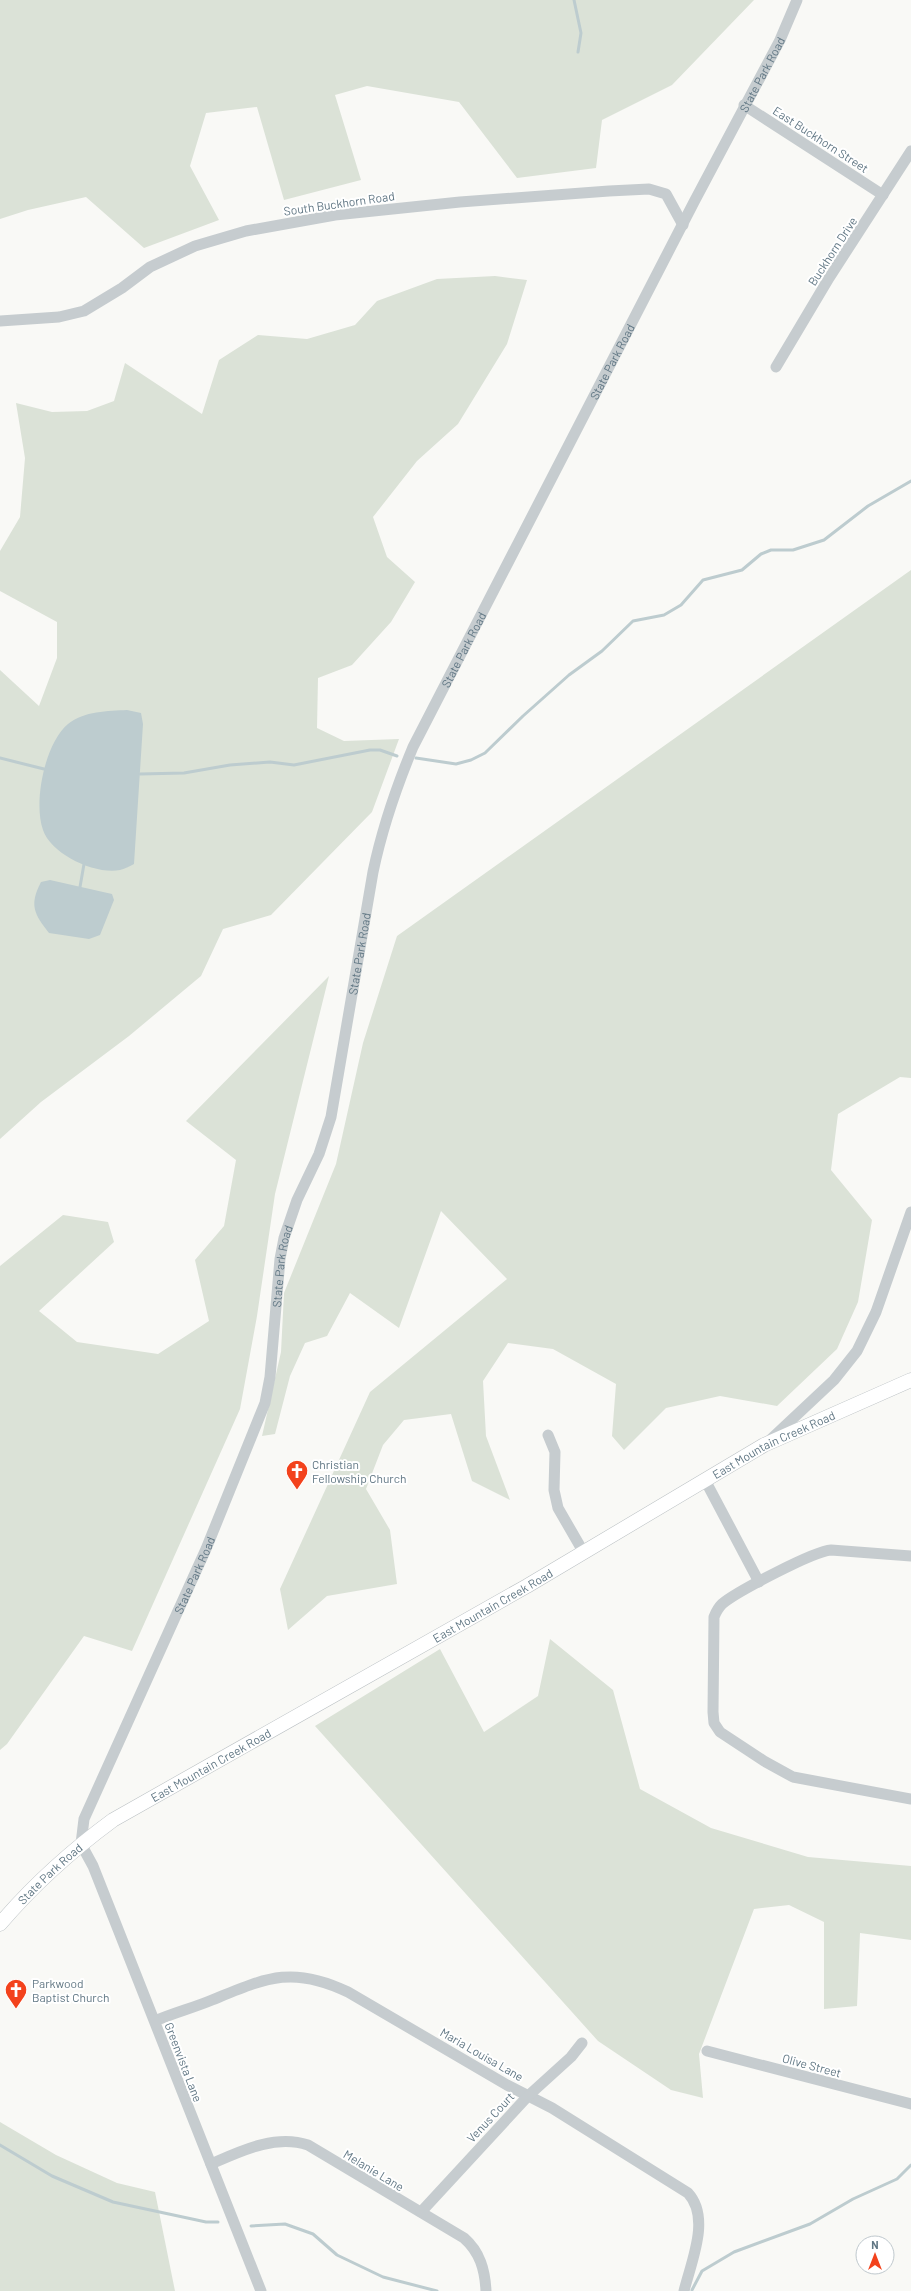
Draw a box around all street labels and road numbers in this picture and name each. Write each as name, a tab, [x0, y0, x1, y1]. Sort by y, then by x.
street label: State Park Road	[736, 34, 787, 114]
street label: East Buckhorn Street	[771, 103, 871, 175]
street label: South Buckhorn Road	[283, 188, 395, 218]
street label: Buckhorn Drive	[805, 214, 859, 288]
street label: State Park Road	[586, 321, 637, 402]
street label: State Park Road	[438, 609, 489, 690]
street label: State Park Road	[345, 912, 373, 996]
street label: State Park Road	[269, 1223, 295, 1308]
street label: East Mountain Creek Road	[710, 1408, 837, 1481]
street label: State Park Road	[171, 1534, 217, 1616]
street label: East Mountain Creek Road	[430, 1565, 555, 1645]
street label: East Mountain Creek Road	[148, 1725, 273, 1804]
street label: State Park Road	[15, 1840, 85, 1907]
street label: Greenvista Lane	[162, 2020, 206, 2104]
street label: Maria Louisa Lane	[438, 2025, 526, 2083]
street label: Olive Street	[781, 2050, 843, 2080]
street label: Venus Court	[463, 2089, 517, 2145]
street label: Melanie Lane	[341, 2147, 407, 2193]

